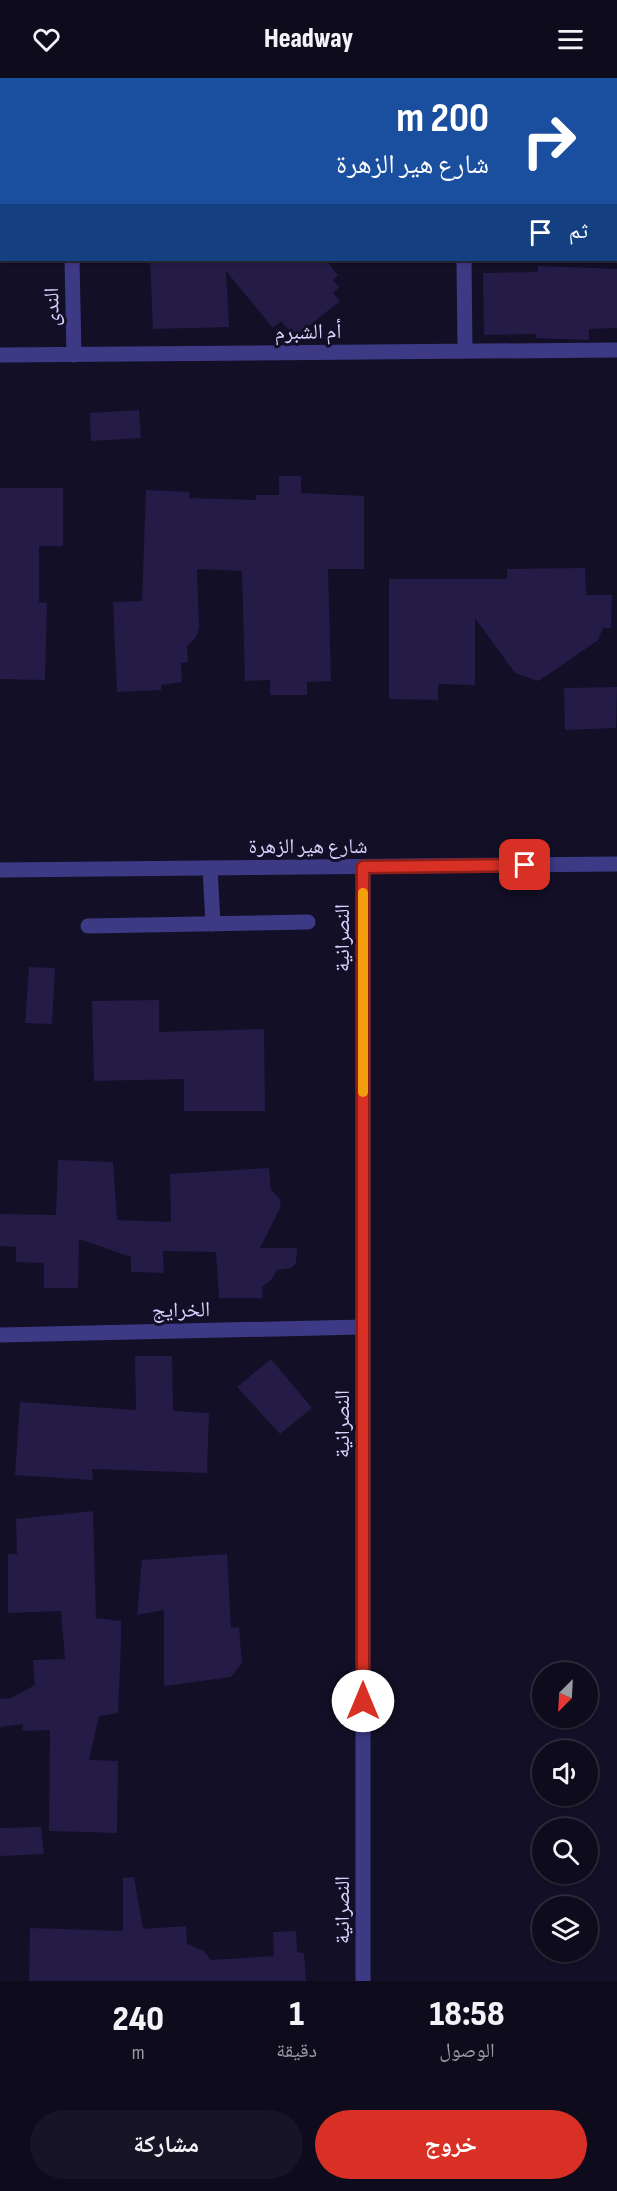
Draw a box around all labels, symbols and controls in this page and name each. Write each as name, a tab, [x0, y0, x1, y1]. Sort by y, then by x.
icon: heart	[30, 23, 63, 56]
text: Headway	[264, 23, 353, 55]
icon: menu	[554, 23, 587, 56]
text: 200 m	[396, 93, 489, 144]
icon: right	[510, 102, 588, 180]
text: شارع هير الزهرة	[336, 149, 489, 181]
icon: arrive	[524, 216, 557, 249]
text: ثم	[569, 218, 588, 245]
street label: الندى	[39, 288, 65, 326]
street label: أم الشبرم	[274, 318, 342, 346]
street label: شارع هير الزهرة	[249, 834, 367, 859]
pin	[499, 839, 550, 890]
icon: arrive	[508, 848, 541, 881]
street label: النصرانية	[330, 904, 355, 972]
street label: الخرايج	[152, 1297, 210, 1323]
street label: النصرانية	[330, 1390, 355, 1458]
north arrow	[532, 1662, 598, 1728]
map controls	[532, 1662, 598, 1962]
position arrow	[331, 1669, 395, 1733]
button: sound	[532, 1740, 598, 1806]
button: search	[532, 1818, 598, 1884]
street label: النصرانية	[330, 1876, 355, 1944]
button: layers	[532, 1896, 598, 1962]
text: 1	[289, 1993, 304, 2036]
text: 18:58	[430, 1993, 504, 2036]
text: 240	[113, 1998, 164, 2041]
text: دقيقة	[276, 2039, 317, 2063]
text: الوصول	[439, 2039, 495, 2063]
text: m	[132, 2041, 145, 2065]
button: مشاركة	[30, 2110, 303, 2179]
button: خروج	[315, 2110, 587, 2179]

